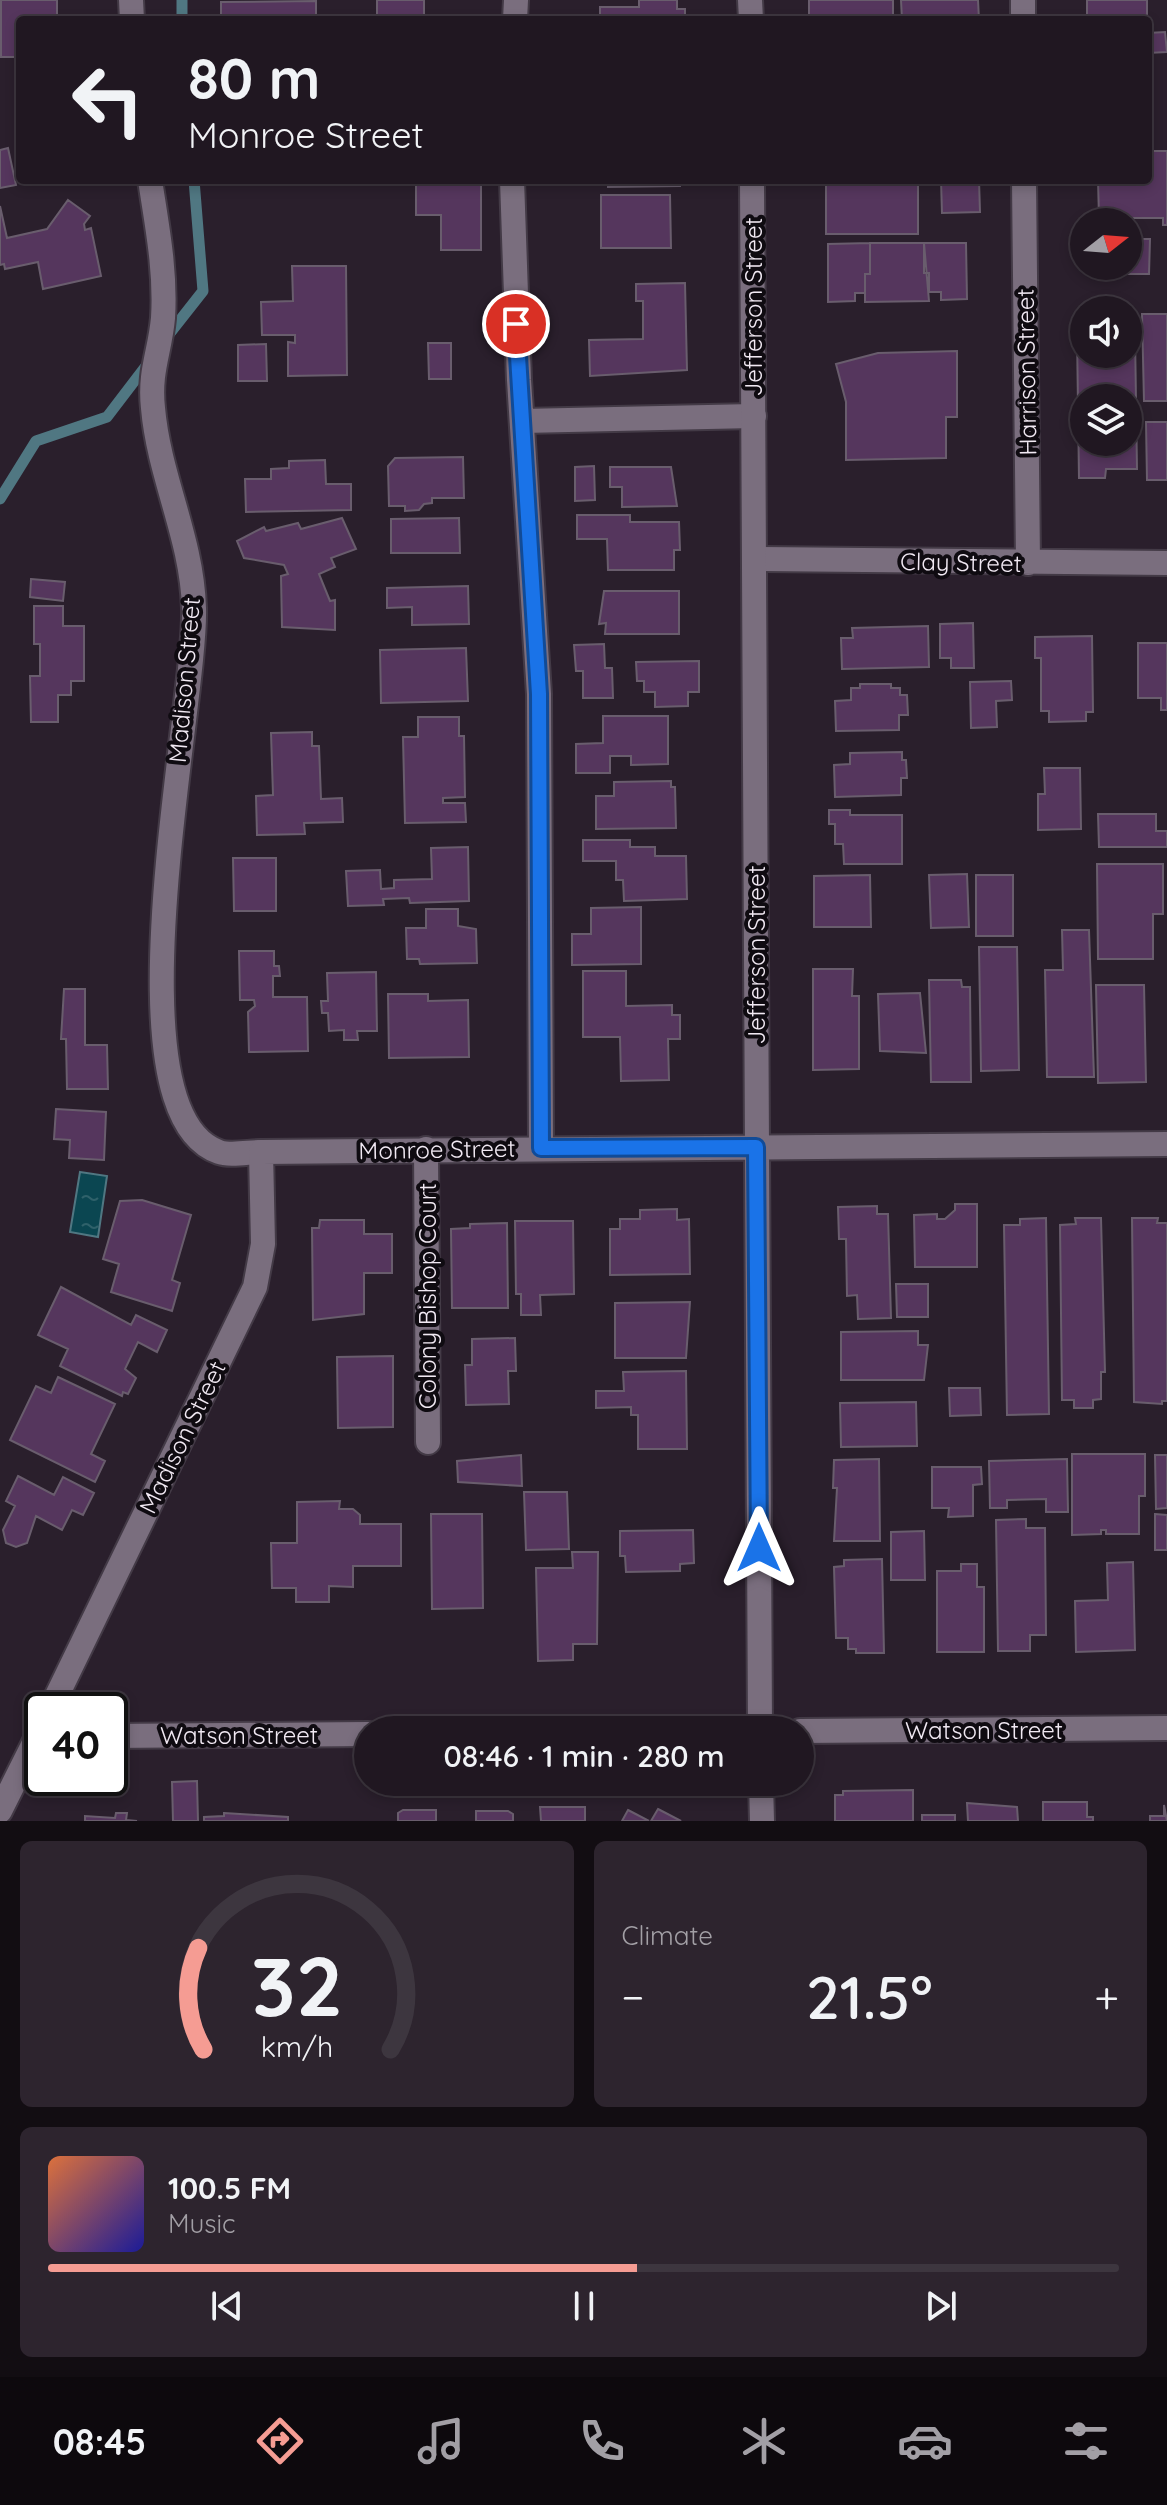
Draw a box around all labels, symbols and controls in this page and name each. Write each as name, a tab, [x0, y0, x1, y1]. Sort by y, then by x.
text: 80 m	[188, 43, 320, 113]
icon: left	[56, 48, 160, 152]
text: Monroe Street	[188, 112, 424, 157]
north arrow	[1070, 208, 1142, 280]
map controls	[1070, 208, 1142, 456]
street label: Jefferson Street	[738, 217, 768, 397]
street label: Harrison Street	[1010, 288, 1042, 456]
pin	[482, 290, 550, 358]
button: sound	[1070, 296, 1142, 368]
icon: arrive	[494, 302, 538, 346]
button: layers	[1070, 384, 1142, 456]
street label: Clay Street	[900, 546, 1022, 578]
street label: Madison Street	[162, 596, 206, 764]
street label: Jefferson Street	[741, 865, 771, 1045]
street label: Monroe Street	[358, 1133, 516, 1165]
street label: Colony Bishop Court	[412, 1183, 442, 1409]
street label: Madison Street	[132, 1356, 232, 1518]
position arrow	[717, 1506, 801, 1590]
speed limit sign: 40	[24, 1692, 128, 1796]
street label: Watson Street	[905, 1715, 1063, 1745]
street label: Watson Street	[160, 1720, 318, 1750]
text: 08:46 · 1 min · 280 m	[444, 1737, 724, 1775]
text: Climate	[622, 1919, 713, 1952]
text: 32	[251, 1933, 343, 2037]
text: 21.5°	[806, 1959, 933, 2034]
text: −	[622, 1969, 644, 2024]
text: +	[1094, 1969, 1119, 2024]
text: km/h	[260, 2028, 333, 2064]
text: 100.5 FM	[168, 2169, 291, 2207]
text: Music	[168, 2207, 236, 2240]
icon: previous	[205, 2284, 249, 2328]
icon: pause	[562, 2284, 606, 2328]
icon: next	[919, 2284, 963, 2328]
icon: directions	[252, 2413, 308, 2469]
icon: music	[413, 2413, 469, 2469]
icon: phone	[574, 2413, 630, 2469]
icon: climate	[736, 2413, 792, 2469]
icon: car	[897, 2413, 953, 2469]
icon: filters	[1058, 2413, 1114, 2469]
text: 08:45	[53, 2419, 146, 2464]

